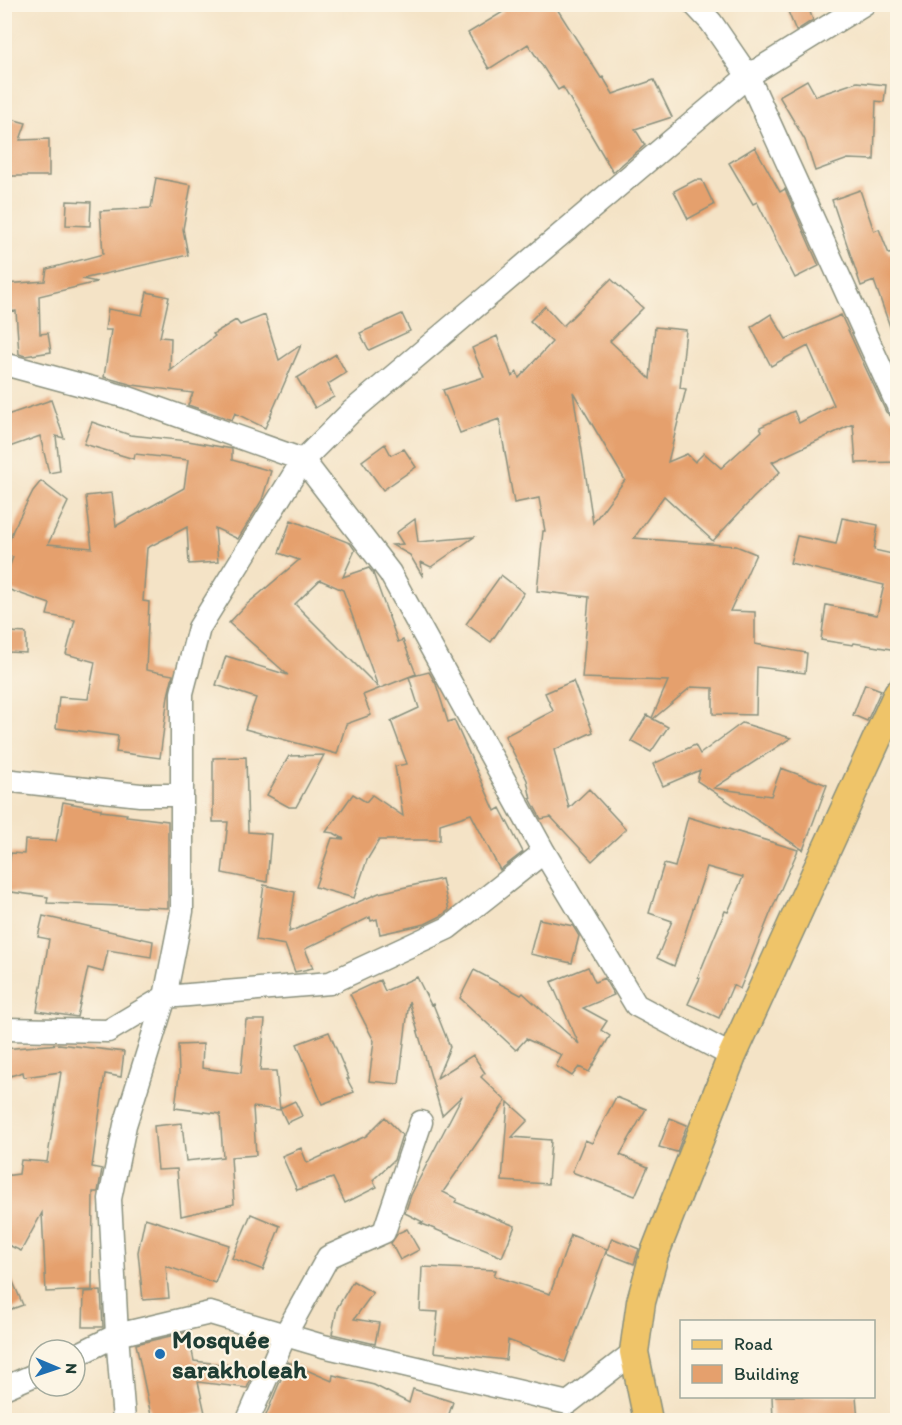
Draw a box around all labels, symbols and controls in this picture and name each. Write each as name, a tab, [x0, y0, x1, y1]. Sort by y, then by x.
legend	[680, 1320, 875, 1398]
place label: Mosquée sarakholeah	[172, 1323, 307, 1385]
text: Road	[734, 1333, 773, 1355]
north arrow	[27, 1338, 87, 1398]
marker: Mosquée sarakholeah	[153, 1347, 167, 1361]
text: N	[62, 1363, 81, 1374]
text: Building	[734, 1363, 800, 1385]

